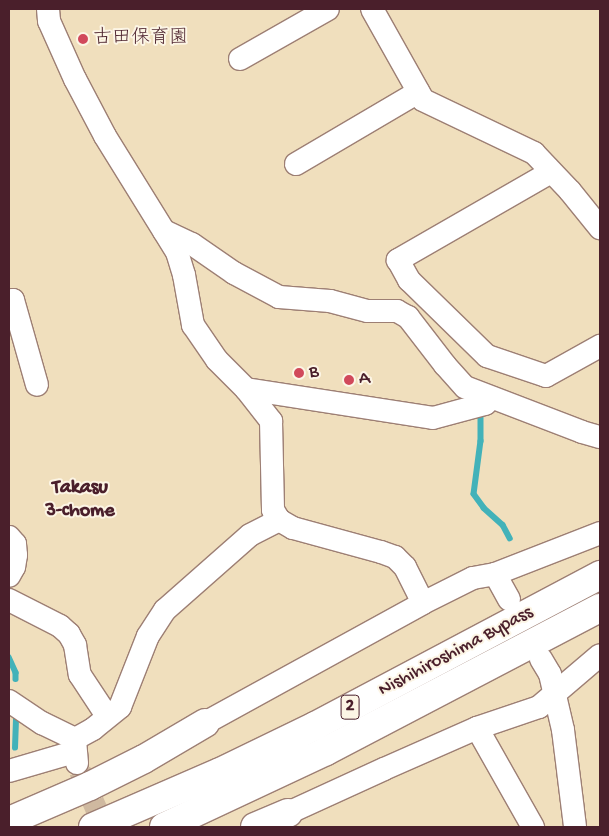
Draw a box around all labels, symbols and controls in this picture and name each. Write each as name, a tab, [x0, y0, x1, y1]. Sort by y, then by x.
place label: 古田保育園	[93, 28, 188, 50]
marker: 古田保育園	[77, 33, 89, 45]
place label: B	[309, 362, 319, 384]
marker: B	[293, 367, 305, 379]
place label: A	[359, 369, 370, 391]
marker: A	[343, 374, 355, 386]
district label: Takasu 3-chome	[45, 477, 115, 524]
street label: Nishihiroshima Bypass	[375, 602, 537, 702]
road number: 2	[340, 692, 360, 722]

